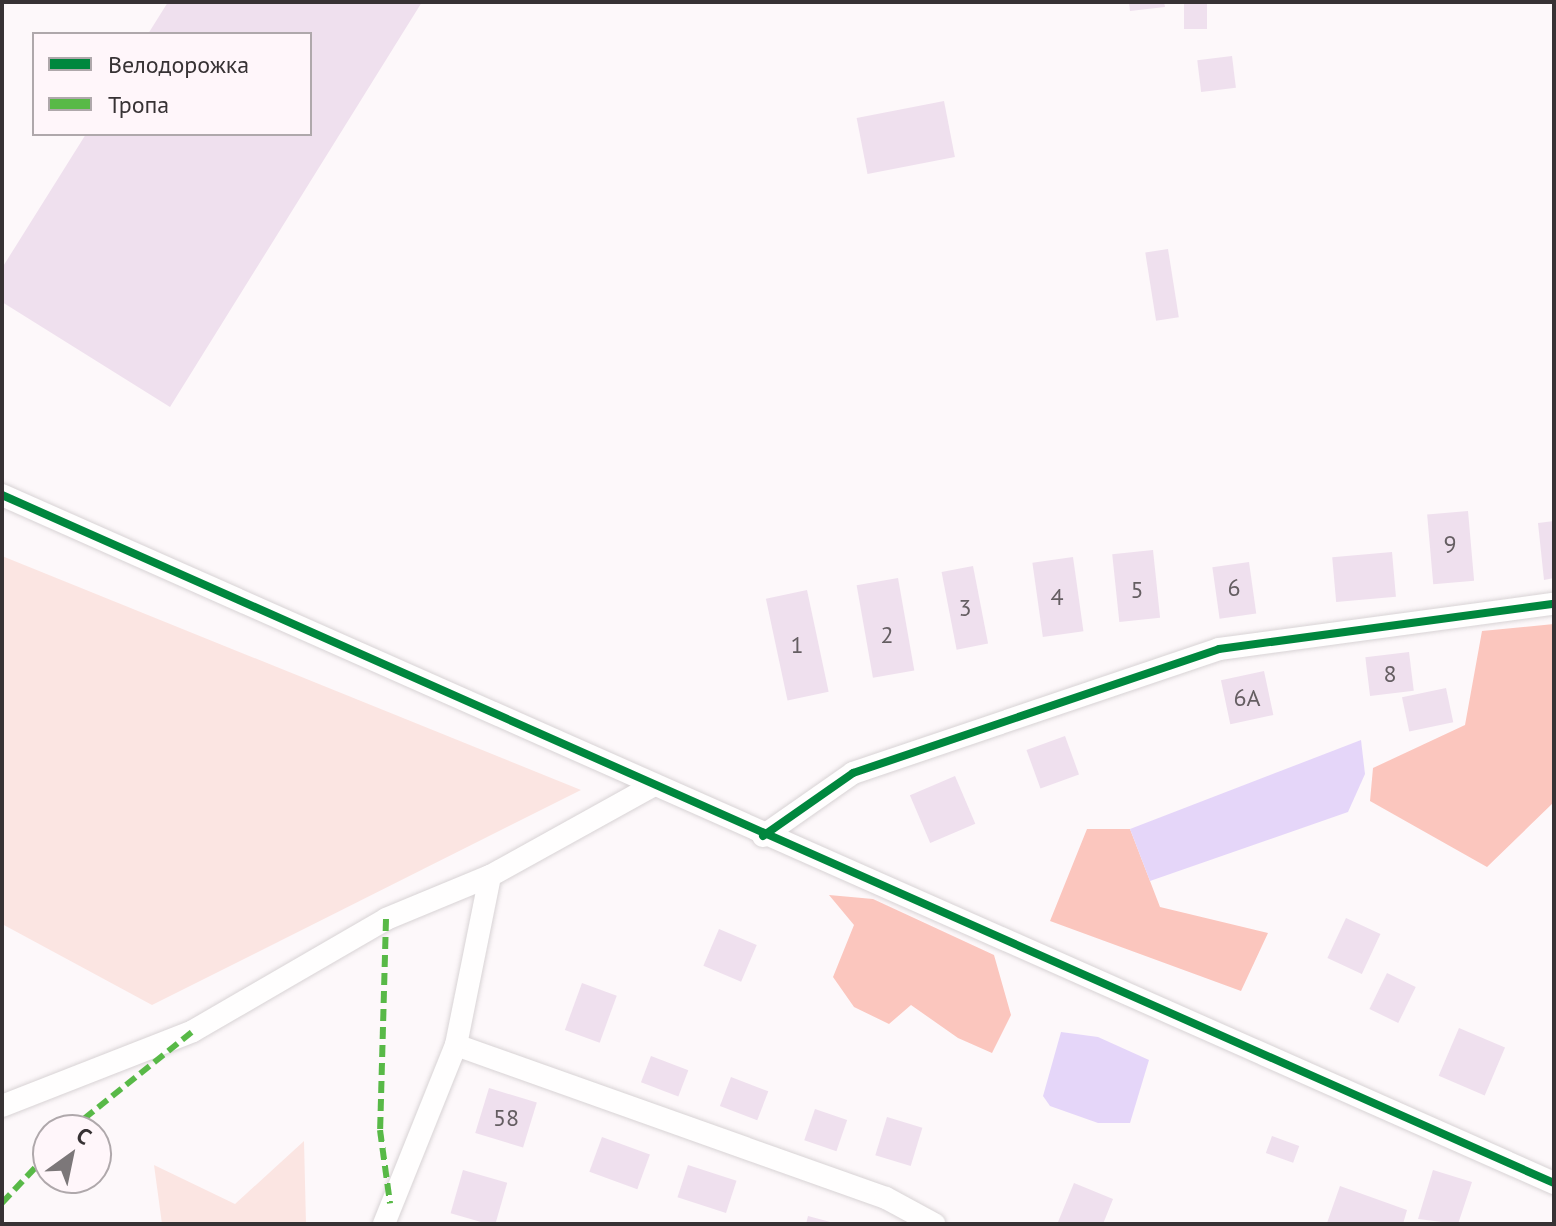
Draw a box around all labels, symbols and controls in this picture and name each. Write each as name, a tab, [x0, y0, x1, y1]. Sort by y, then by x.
legend	[32, 32, 312, 136]
text: Велодорожка	[108, 49, 249, 80]
text: Тропа	[108, 89, 169, 120]
house number: 9	[1443, 530, 1457, 558]
house number: 6	[1227, 574, 1241, 602]
house number: 5	[1130, 576, 1144, 604]
house number: 4	[1050, 583, 1064, 611]
house number: 3	[958, 594, 972, 622]
house number: 2	[880, 621, 894, 649]
house number: 1	[790, 631, 804, 659]
house number: 8	[1383, 660, 1397, 688]
house number: 6А	[1233, 684, 1261, 712]
house number: 58	[493, 1104, 519, 1132]
north arrow	[32, 1114, 112, 1194]
text: С	[71, 1120, 97, 1151]

